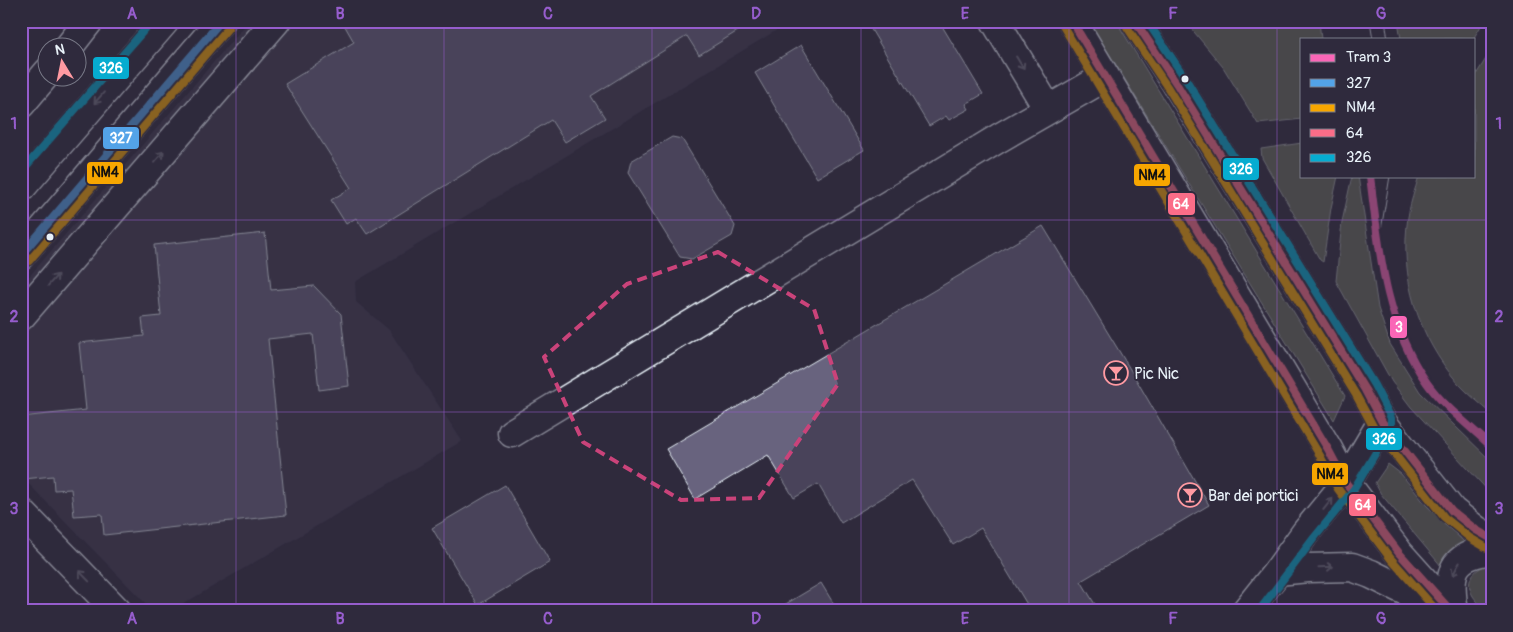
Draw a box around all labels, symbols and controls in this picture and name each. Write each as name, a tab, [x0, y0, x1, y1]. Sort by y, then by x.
text: A	[127, 4, 138, 24]
text: B	[335, 4, 345, 24]
text: C	[543, 4, 553, 24]
text: D	[751, 4, 761, 24]
text: E	[961, 4, 970, 24]
text: F	[1168, 4, 1178, 24]
text: G	[1376, 4, 1387, 24]
north arrow	[38, 38, 88, 88]
legend	[1300, 38, 1476, 178]
text: N	[54, 40, 66, 59]
text: Tram 3	[1346, 48, 1391, 67]
line badge: 326	[92, 56, 130, 80]
one-way arrow	[1016, 56, 1026, 70]
text: 326	[99, 60, 123, 77]
unlabelled marker	[1180, 74, 1190, 84]
text: 327	[1346, 74, 1371, 93]
one-way arrow	[93, 91, 104, 104]
text: NM4	[1346, 98, 1376, 117]
text: 1	[11, 114, 17, 134]
text: 1	[1496, 114, 1502, 134]
text: 64	[1346, 124, 1364, 143]
line badge: 327	[102, 126, 140, 150]
text: 327	[109, 130, 133, 147]
text: 326	[1346, 148, 1372, 167]
one-way arrow	[154, 150, 165, 163]
line badge: 326	[1222, 157, 1260, 181]
line badge: NM4	[86, 161, 124, 185]
text: 326	[1229, 161, 1253, 178]
line badge: NM4	[1133, 163, 1171, 187]
text: NM4	[91, 164, 120, 181]
text: NM4	[1138, 167, 1167, 184]
line badge: 64	[1167, 192, 1196, 216]
text: 64	[1173, 196, 1190, 213]
unlabelled marker	[45, 232, 55, 242]
one-way arrow	[47, 273, 59, 286]
text: 2	[10, 307, 19, 327]
text: 2	[1495, 307, 1504, 327]
line badge: 3	[1389, 315, 1408, 339]
text: 3	[1395, 319, 1403, 336]
bar icon: Pic Nic	[1103, 360, 1129, 386]
place label: Pic Nic	[1134, 364, 1179, 384]
line badge: 326	[1365, 427, 1403, 451]
text: 326	[1372, 431, 1396, 448]
line badge: NM4	[1311, 462, 1349, 486]
text: NM4	[1316, 466, 1345, 483]
bar icon: Bar dei portici	[1177, 482, 1203, 508]
place label: Bar dei portici	[1208, 486, 1298, 506]
line badge: 64	[1348, 493, 1377, 517]
text: 64	[1355, 497, 1372, 514]
one-way arrow	[1323, 498, 1334, 511]
text: 3	[10, 499, 19, 519]
text: 3	[1495, 499, 1504, 519]
one-way arrow	[1451, 561, 1461, 576]
one-way arrow	[1318, 563, 1334, 572]
one-way arrow	[78, 570, 90, 582]
text: A	[127, 609, 138, 629]
text: B	[335, 609, 345, 629]
text: C	[543, 609, 553, 629]
text: D	[751, 609, 761, 629]
text: E	[961, 609, 970, 629]
text: F	[1168, 609, 1178, 629]
text: G	[1376, 609, 1387, 629]

